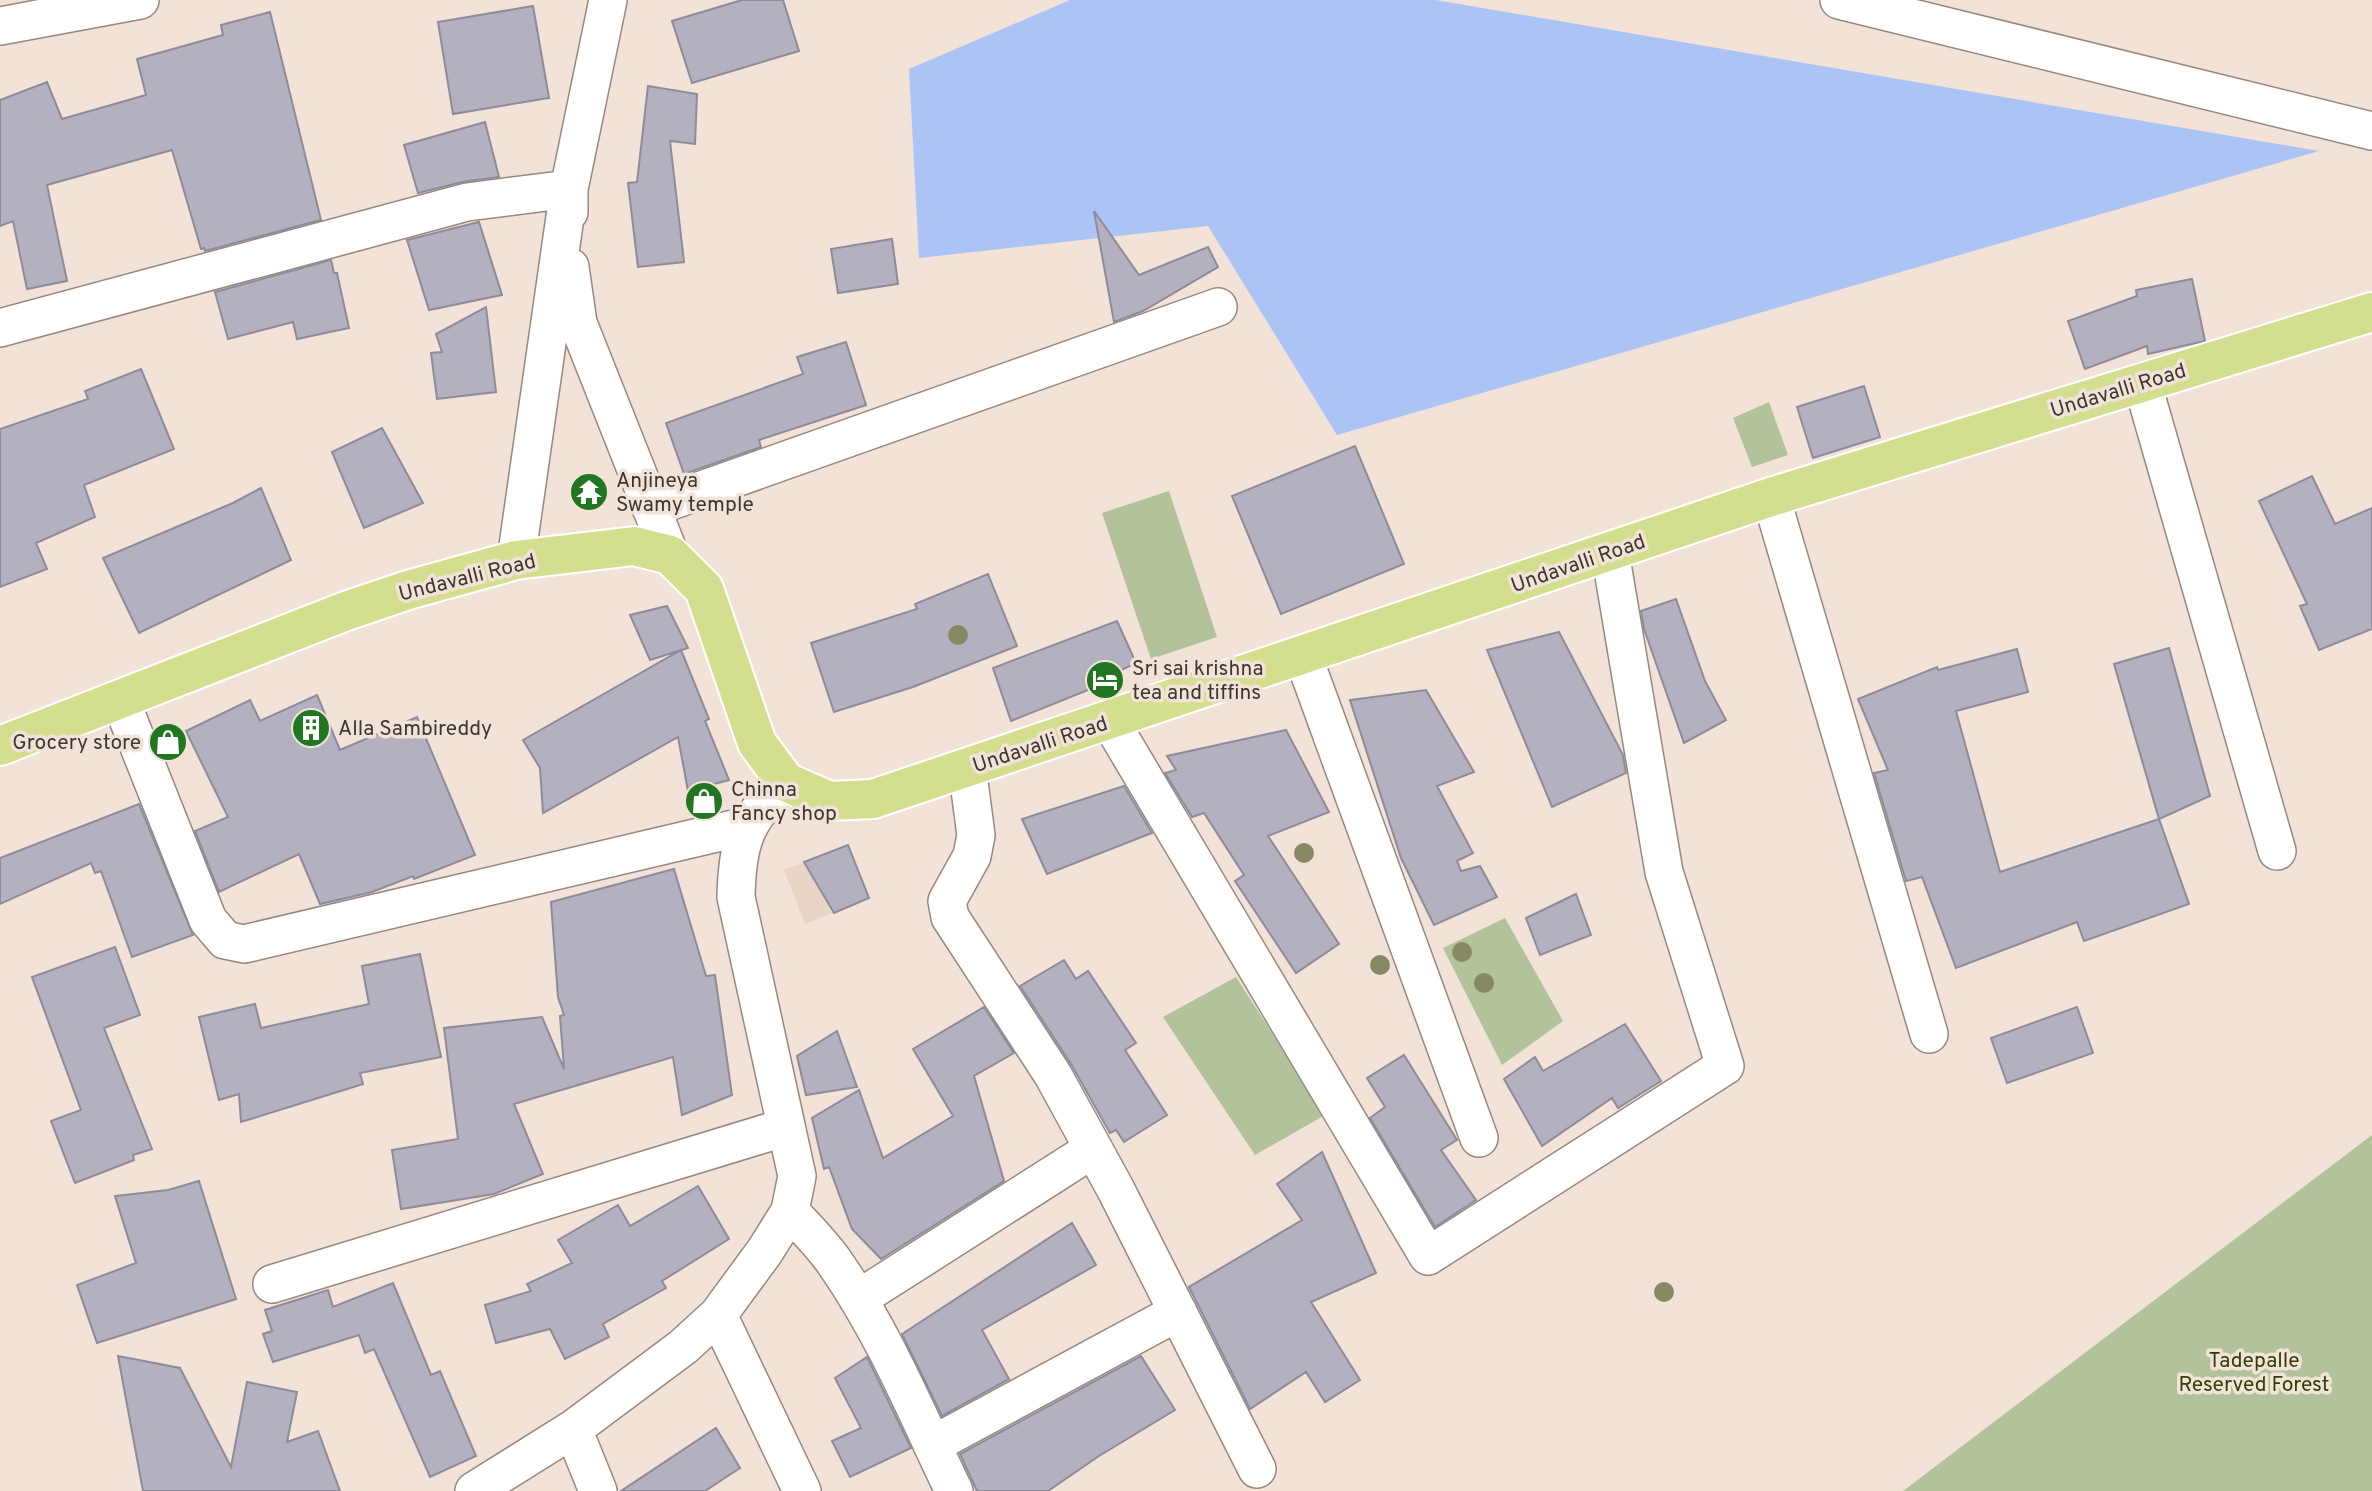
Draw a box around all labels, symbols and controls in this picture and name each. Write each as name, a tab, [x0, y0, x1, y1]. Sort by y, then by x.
street label: Undavalli Road	[2047, 358, 2190, 425]
place label: Anjineya Swamy temple	[616, 468, 754, 519]
temple icon: Anjineya Swamy temple	[568, 471, 610, 513]
street label: Undavalli Road	[1508, 529, 1649, 600]
street label: Undavalli Road	[396, 548, 539, 609]
place label: Sri sai krishna tea and tiffins	[1132, 656, 1263, 707]
hotel icon: Sri sai krishna tea and tiffins	[1084, 659, 1126, 701]
building icon: Alla Sambireddy	[290, 707, 332, 749]
street label: Undavalli Road	[969, 711, 1112, 780]
place label: Alla Sambireddy	[338, 716, 492, 743]
shop icon: Grocery store	[147, 721, 189, 763]
place label: Grocery store	[12, 730, 141, 757]
place label: Chinna Fancy shop	[731, 777, 837, 828]
shop icon: Chinna Fancy shop	[683, 780, 725, 822]
park label: Tadepalle Reserved Forest	[2178, 1348, 2330, 1399]

